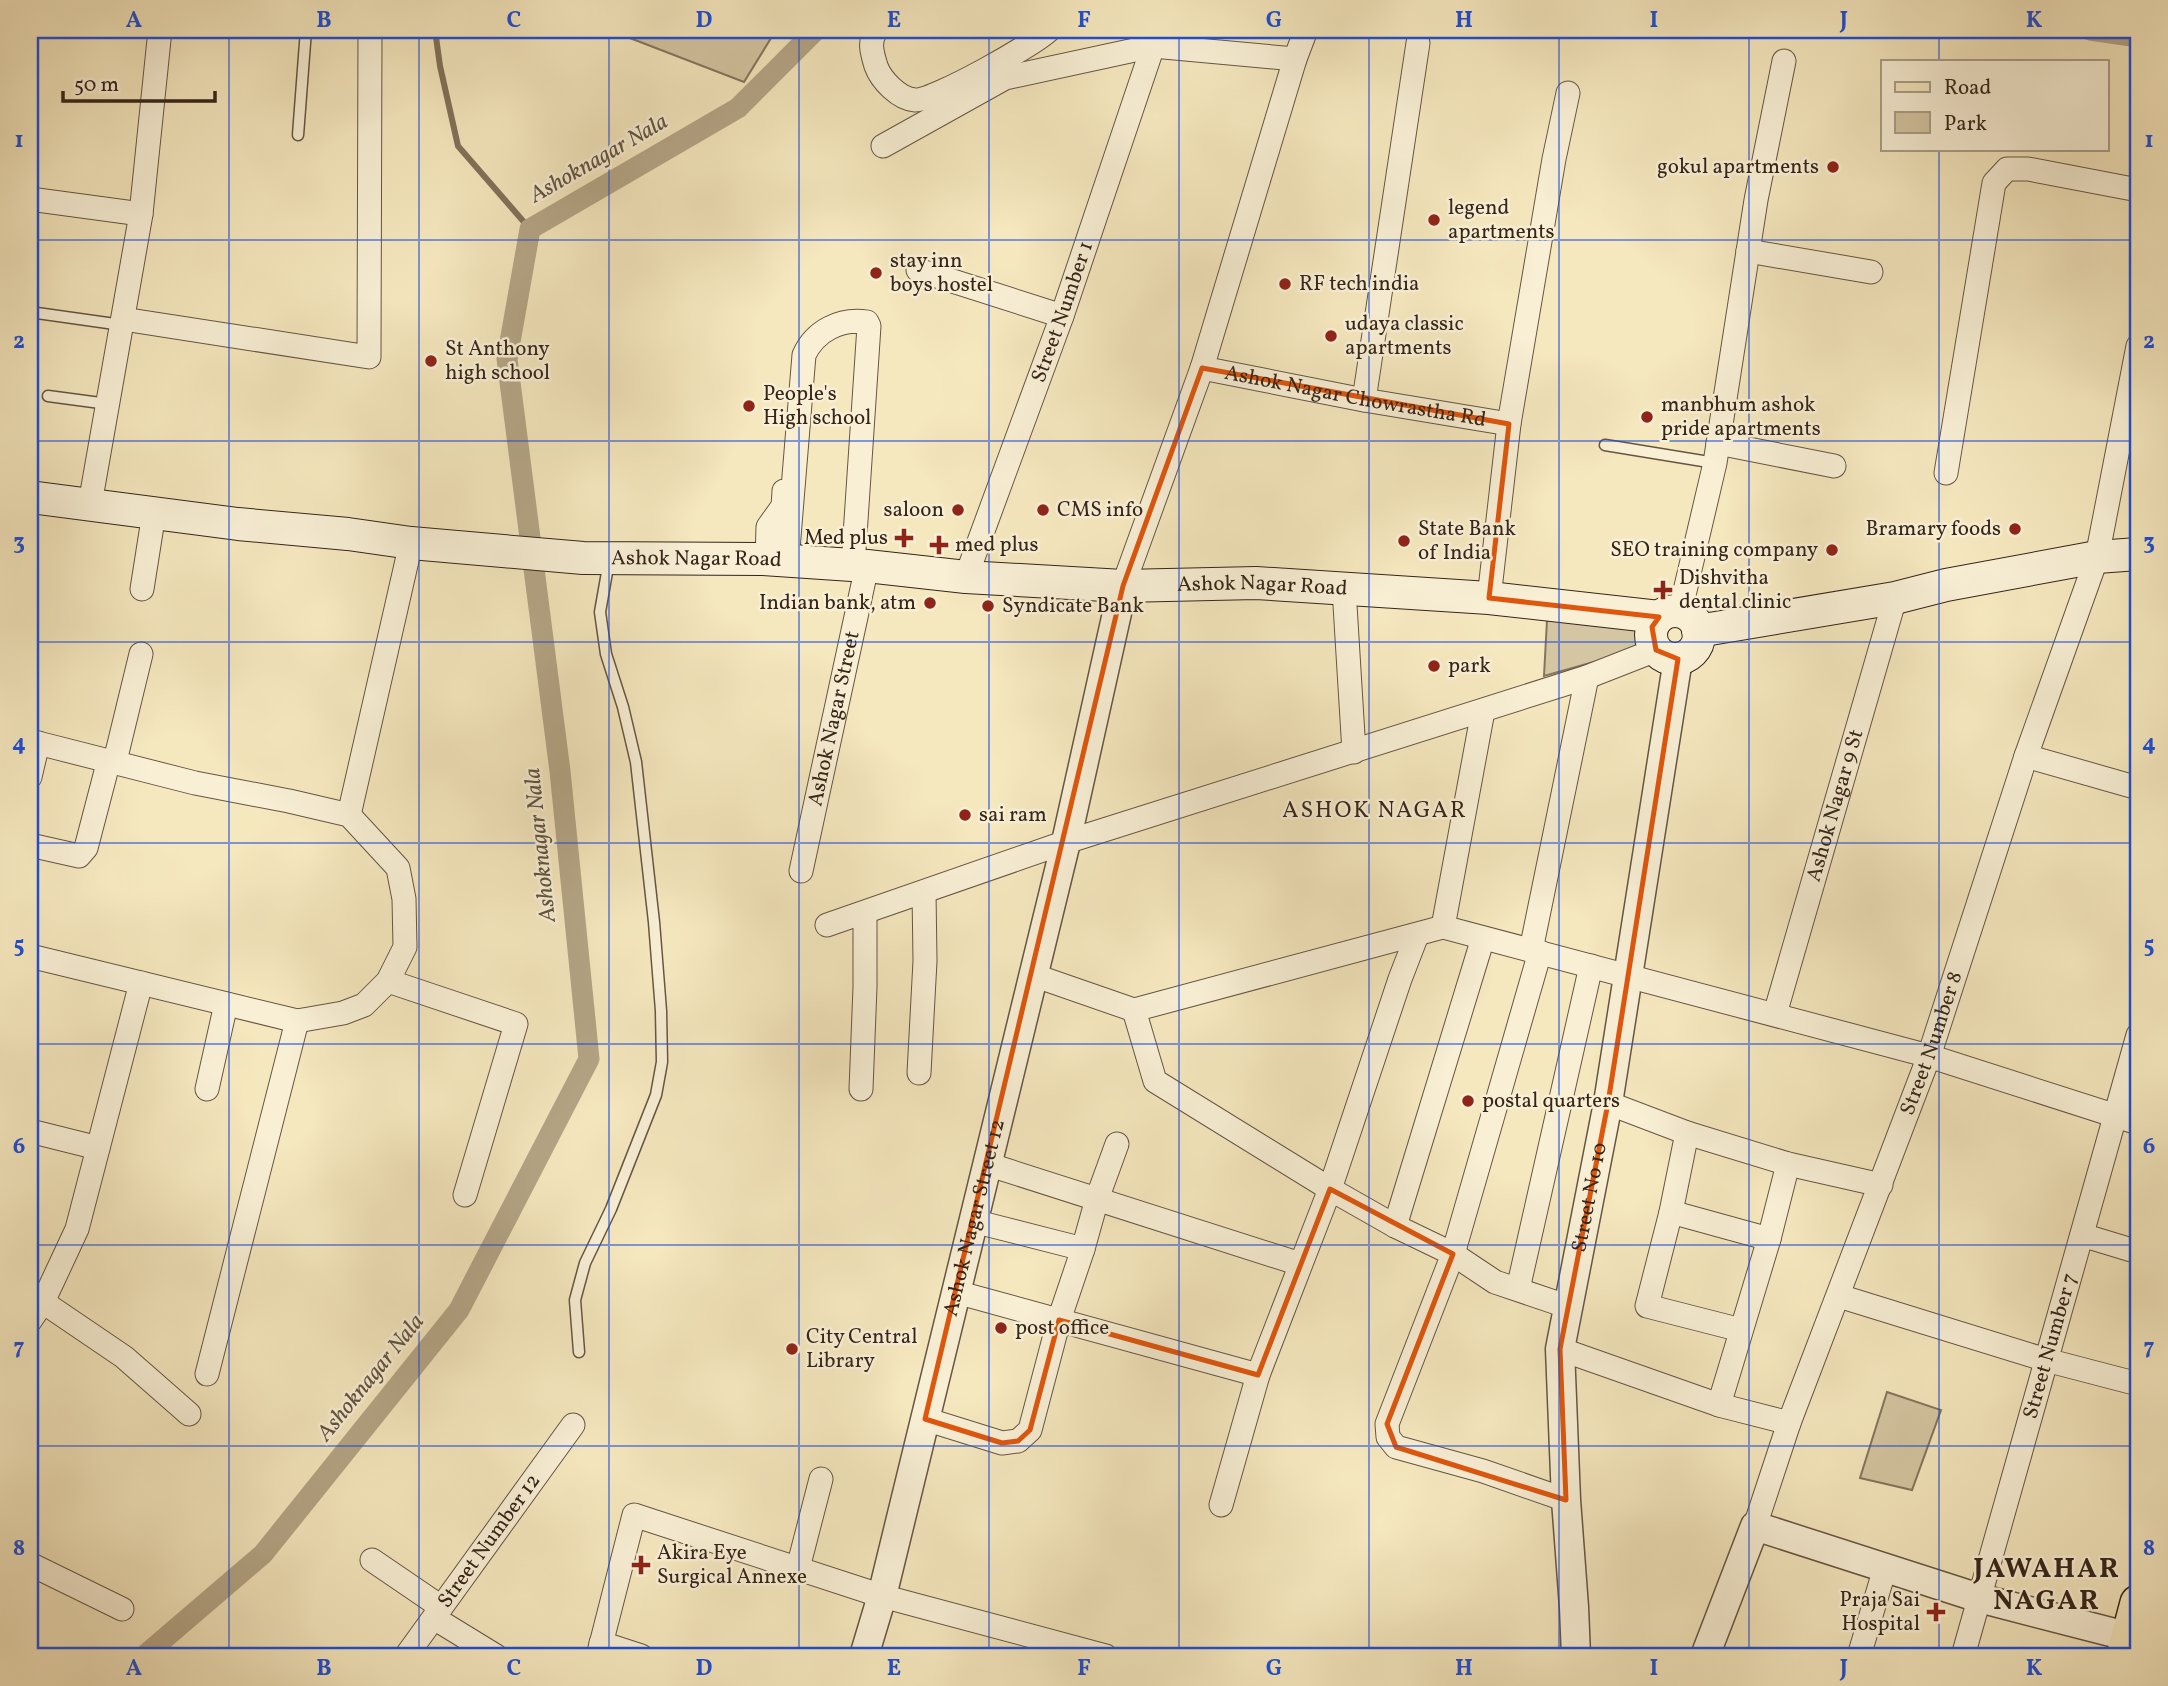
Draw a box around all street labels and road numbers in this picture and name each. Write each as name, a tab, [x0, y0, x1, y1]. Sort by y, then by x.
street label: Street Number 1	[1024, 238, 1101, 387]
street label: Ashok Nagar Chowrastha Rd	[1222, 358, 1488, 434]
street label: Ashok Nagar Road	[611, 544, 783, 575]
street label: Ashok Nagar Road	[1177, 569, 1348, 603]
street label: Ashok Nagar Street	[801, 628, 867, 809]
street label: Ashok Nagar 9 St	[1799, 726, 1871, 885]
street label: Street Number 8	[1893, 968, 1970, 1120]
street label: Ashok Nagar Street 12	[936, 1116, 1012, 1319]
street label: Street No 10	[1565, 1140, 1614, 1255]
street label: Street Number 7	[2016, 1270, 2085, 1422]
street label: Street Number 12	[431, 1468, 548, 1614]

